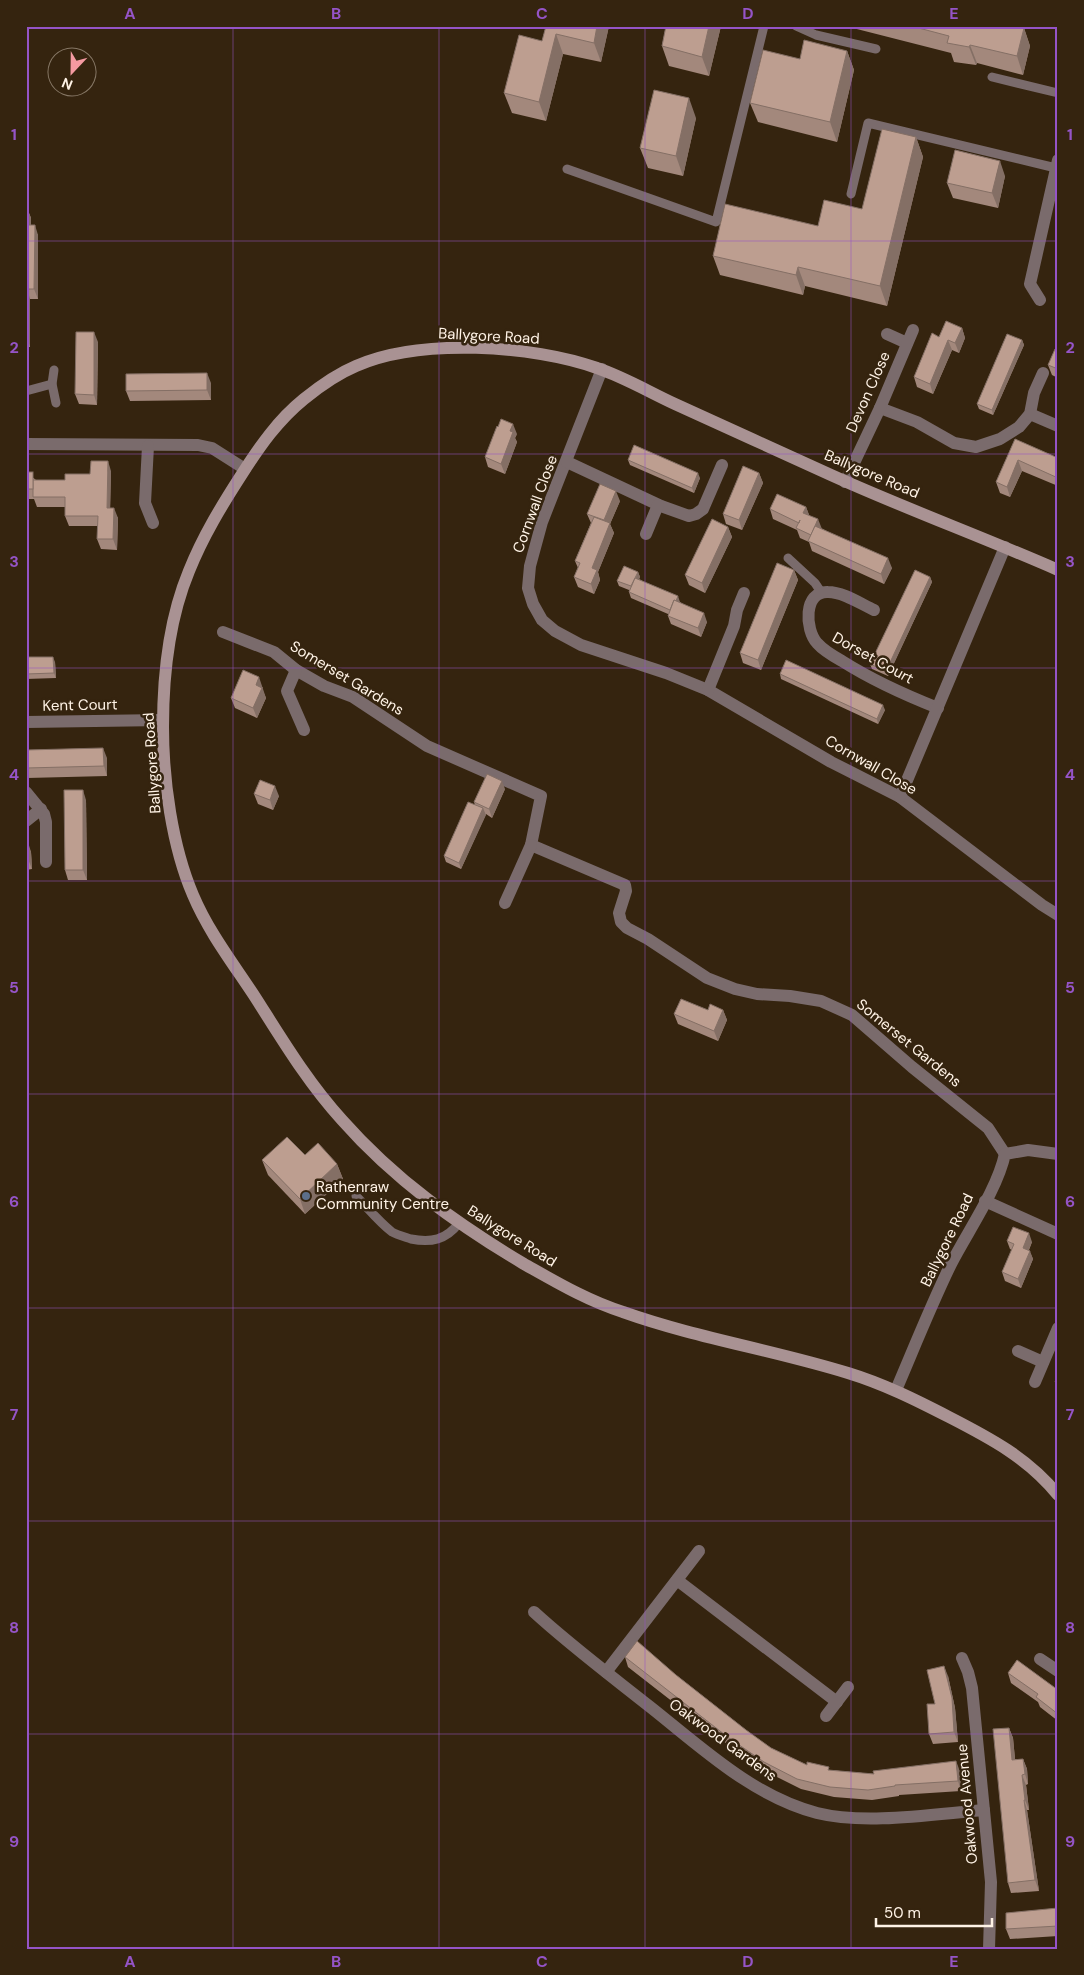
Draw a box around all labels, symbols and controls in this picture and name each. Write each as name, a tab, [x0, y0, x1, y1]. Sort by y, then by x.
text: A	[124, 3, 136, 24]
text: B	[331, 3, 341, 24]
text: C	[536, 3, 548, 24]
text: D	[742, 3, 754, 24]
text: E	[949, 3, 959, 24]
north arrow	[48, 48, 98, 98]
text: N	[59, 74, 75, 94]
text: 1	[11, 124, 17, 145]
text: 1	[1067, 124, 1073, 145]
street label: Ballygore Road	[438, 323, 540, 349]
text: 2	[9, 337, 19, 358]
text: 2	[1065, 337, 1075, 358]
street label: Devon Close	[841, 348, 895, 436]
street label: Ballygore Road	[821, 445, 923, 503]
street label: Cornwall Close	[508, 452, 562, 556]
text: 3	[9, 551, 19, 572]
text: 3	[1065, 551, 1075, 572]
street label: Dorset Court	[829, 627, 917, 689]
street label: Somerset Gardens	[286, 636, 408, 720]
street label: Kent Court	[42, 694, 118, 716]
street label: Ballygore Road	[138, 712, 166, 814]
street label: Cornwall Close	[821, 731, 921, 799]
text: 4	[9, 764, 19, 785]
text: 4	[1065, 764, 1075, 785]
text: 5	[9, 977, 19, 998]
text: 5	[1065, 977, 1075, 998]
street label: Somerset Gardens	[852, 994, 966, 1092]
place label: Rathenraw Community Centre	[316, 1177, 449, 1214]
marker: Rathenraw Community Centre	[300, 1190, 312, 1202]
street label: Ballygore Road	[916, 1190, 978, 1290]
text: 6	[9, 1191, 19, 1212]
text: 6	[1065, 1191, 1075, 1212]
street label: Ballygore Road	[464, 1201, 560, 1271]
text: 7	[10, 1404, 19, 1425]
text: 7	[1066, 1404, 1075, 1425]
text: 8	[9, 1617, 19, 1638]
text: 8	[1065, 1617, 1075, 1638]
street label: Oakwood Gardens	[665, 1694, 781, 1786]
street label: Oakwood Avenue	[952, 1743, 982, 1865]
text: 9	[9, 1831, 19, 1852]
text: 9	[1065, 1831, 1075, 1852]
scale bar	[876, 1895, 993, 1927]
text: 50 m	[884, 1903, 921, 1923]
text: A	[124, 1951, 136, 1972]
text: B	[331, 1951, 341, 1972]
text: C	[536, 1951, 548, 1972]
text: D	[742, 1951, 754, 1972]
text: E	[949, 1951, 959, 1972]

